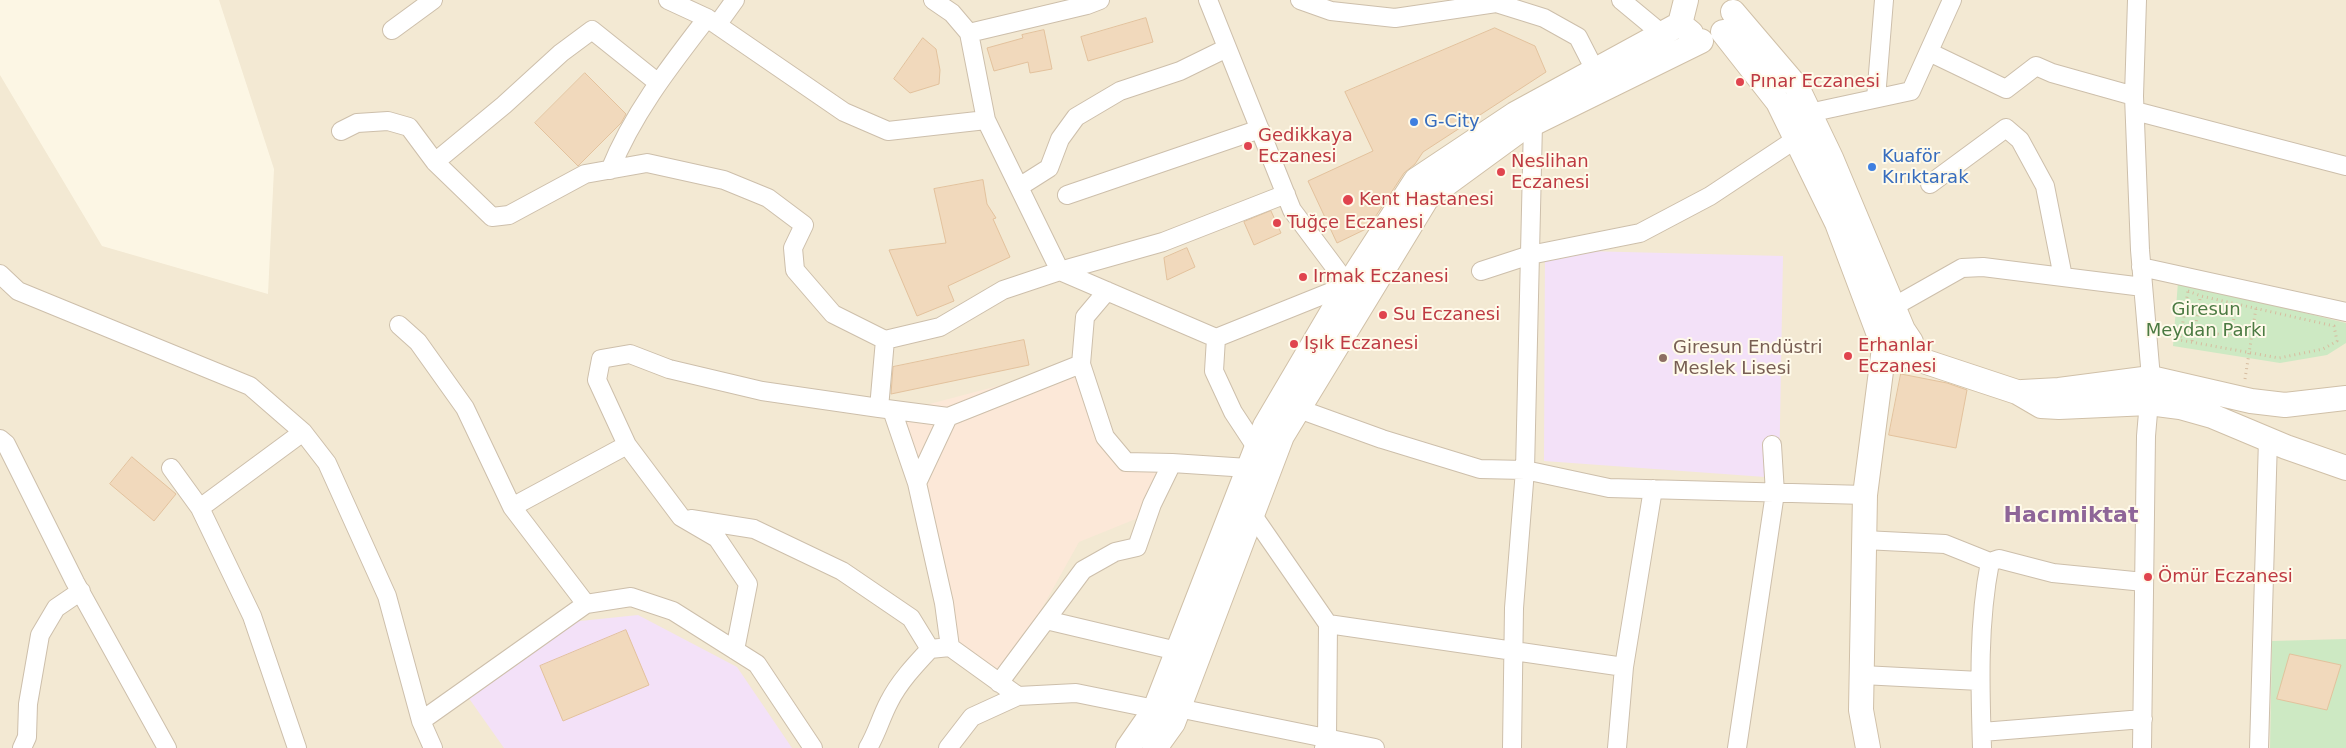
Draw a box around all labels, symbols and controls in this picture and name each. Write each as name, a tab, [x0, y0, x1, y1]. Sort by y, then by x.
place label: Pınar Eczanesi	[1750, 71, 1880, 93]
marker: Pınar Eczanesi	[1734, 76, 1746, 88]
place label: G-City	[1424, 111, 1480, 133]
marker: G-City	[1408, 116, 1420, 128]
place label: Gedikkaya Eczanesi	[1258, 125, 1353, 168]
marker: Gedikkaya Eczanesi	[1242, 140, 1254, 152]
place label: Kuaför Kırıktarak	[1882, 146, 1969, 188]
place label: Neslihan Eczanesi	[1511, 151, 1590, 193]
marker: Kuaför Kırıktarak	[1866, 161, 1878, 173]
marker: Neslihan Eczanesi	[1495, 166, 1507, 178]
place label: Kent Hastanesi	[1359, 189, 1494, 211]
marker: Kent Hastanesi	[1341, 193, 1355, 207]
place label: Tuğçe Eczanesi	[1287, 212, 1423, 234]
marker: Tuğçe Eczanesi	[1271, 217, 1283, 229]
place label: Irmak Eczanesi	[1313, 266, 1449, 288]
marker: Irmak Eczanesi	[1297, 271, 1309, 283]
park label: Giresun Meydan Parkı	[2146, 299, 2266, 342]
place label: Su Eczanesi	[1393, 304, 1500, 326]
marker: Su Eczanesi	[1377, 309, 1389, 321]
place label: Işık Eczanesi	[1304, 333, 1418, 355]
place label: Erhanlar Eczanesi	[1858, 335, 1937, 378]
place label: Giresun Endüstri Meslek Lisesi	[1673, 337, 1822, 379]
marker: Işık Eczanesi	[1288, 338, 1300, 350]
marker: Erhanlar Eczanesi	[1842, 350, 1854, 362]
marker: Giresun Endüstri Meslek Lisesi	[1657, 352, 1669, 364]
district label: Hacımiktat	[2004, 503, 2138, 529]
place label: Ömür Eczanesi	[2158, 566, 2293, 588]
marker: Ömür Eczanesi	[2142, 571, 2154, 583]

